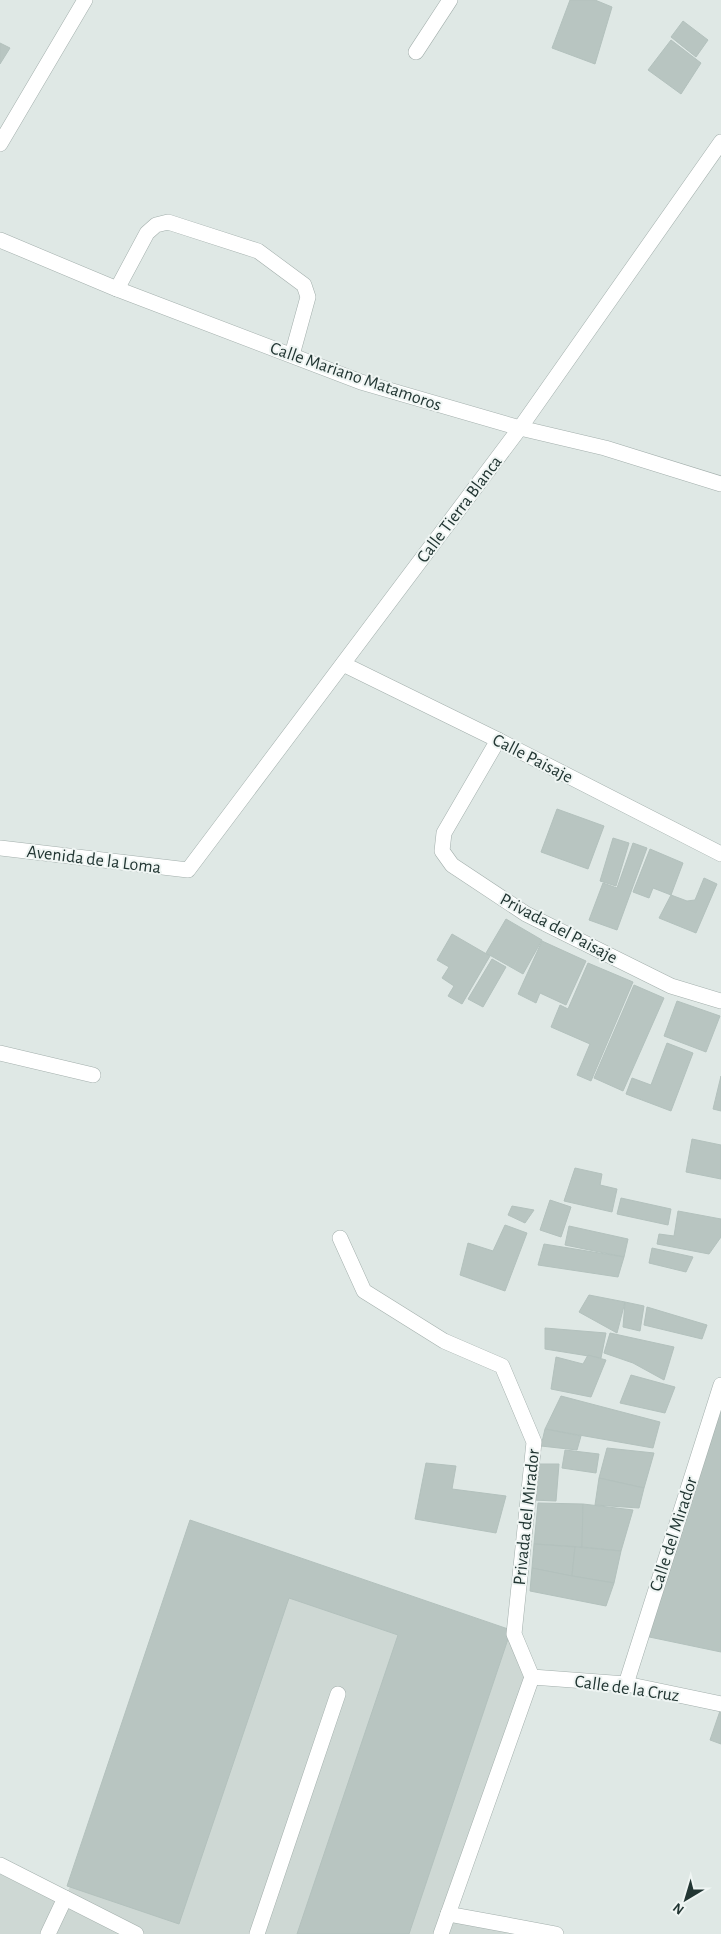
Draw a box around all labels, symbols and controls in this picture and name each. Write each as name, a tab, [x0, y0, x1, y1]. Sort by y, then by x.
street label: Calle Mariano Matamoros	[268, 339, 444, 415]
street label: Calle Tierra Blanca	[414, 453, 506, 566]
street label: Calle Paisaje	[489, 731, 576, 787]
street label: Avenida de la Loma	[26, 843, 162, 877]
street label: Privada del Paisaje	[497, 890, 620, 967]
street label: Privada del Mirador	[511, 1448, 543, 1586]
street label: Calle del Mirador	[647, 1475, 701, 1594]
street label: Calle de la Cruz	[573, 1673, 680, 1705]
north arrow	[661, 1874, 711, 1924]
text: N	[670, 1900, 687, 1917]

